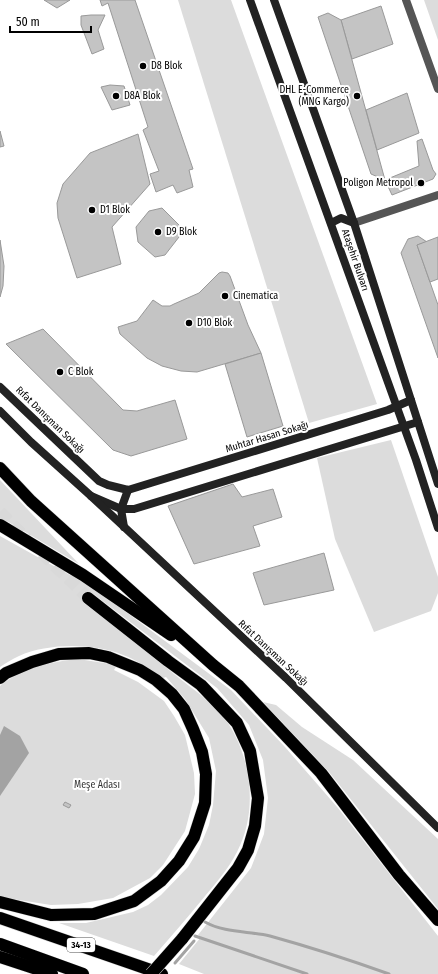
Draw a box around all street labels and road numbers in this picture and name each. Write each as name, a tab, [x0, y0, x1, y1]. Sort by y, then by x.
street label: Ataşehir Bulvarı	[339, 228, 371, 292]
street label: Rıfat Danışman Sokağı	[13, 384, 87, 456]
street label: Muhtar Hasan Sokağı	[224, 419, 310, 455]
street label: Rıfat Danışman Sokağı	[236, 618, 310, 688]
road number: 34-13	[67, 938, 95, 952]

